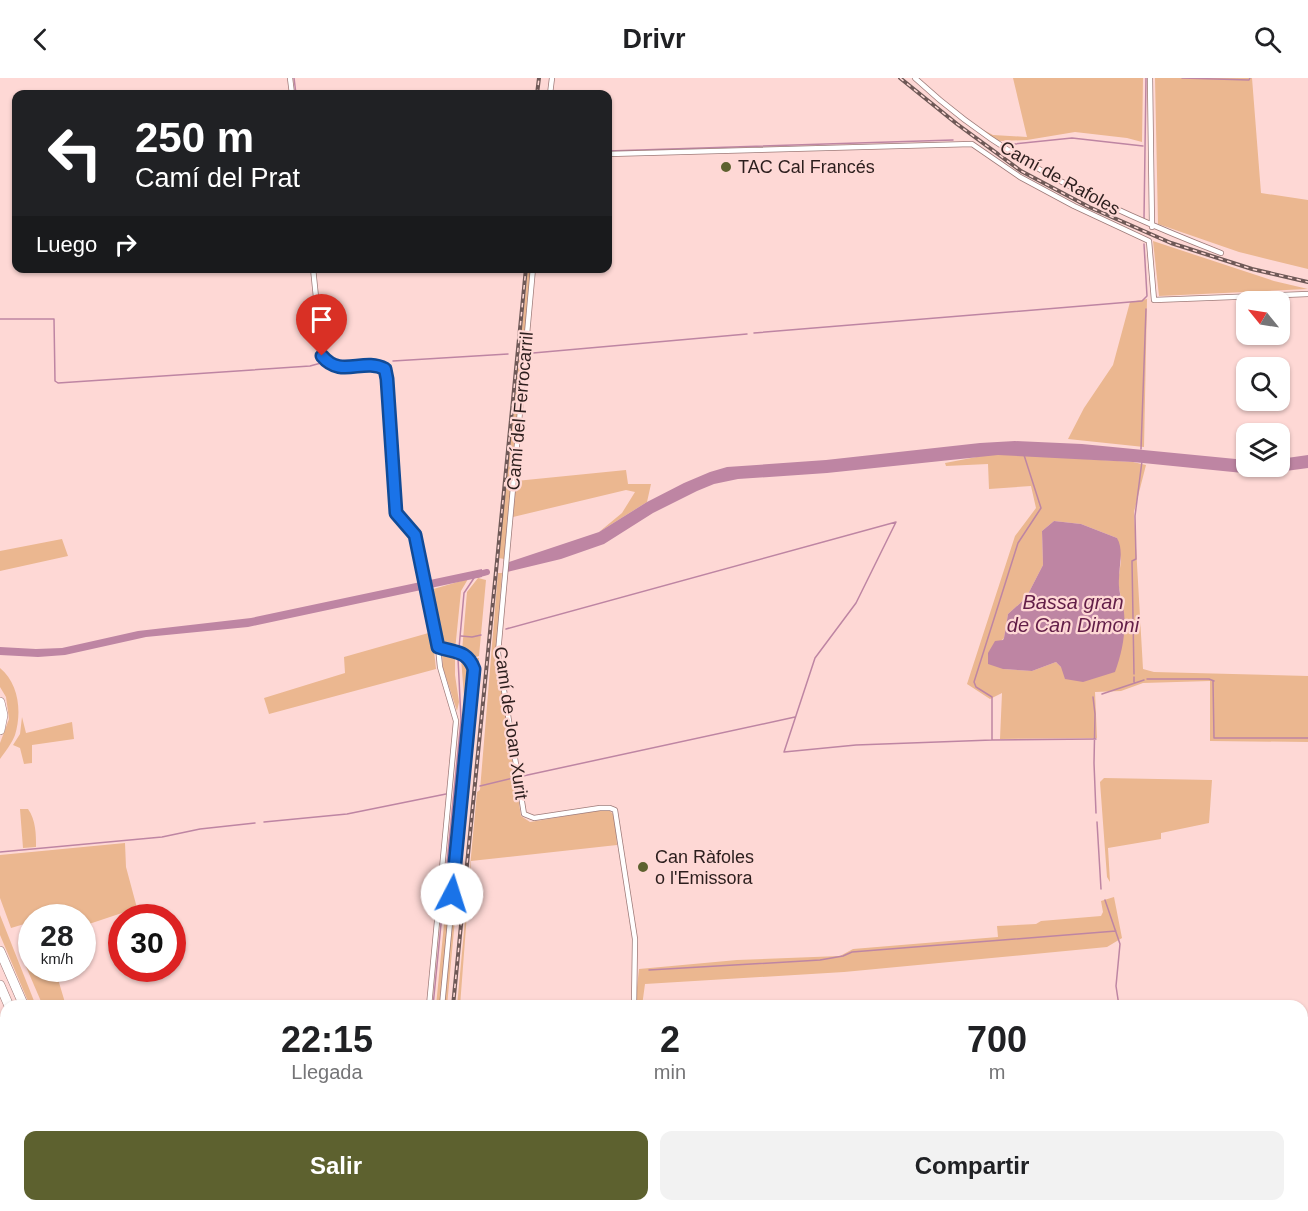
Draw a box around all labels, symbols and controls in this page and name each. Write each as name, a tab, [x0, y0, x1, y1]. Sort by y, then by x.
icon: back	[24, 23, 57, 56]
icon: search	[1251, 23, 1284, 56]
text: Drivr	[622, 24, 686, 54]
icon: left	[36, 114, 114, 192]
text: 250 m	[135, 114, 254, 161]
street label: Camí de Rafoles	[997, 137, 1123, 219]
place label: TAC Cal Francés	[738, 157, 875, 177]
marker: TAC Cal Francés	[719, 160, 733, 174]
text: Camí del Prat	[135, 163, 300, 193]
icon: right	[109, 228, 142, 261]
text: Luego	[36, 232, 97, 257]
north arrow	[1236, 291, 1290, 345]
map controls	[1236, 291, 1290, 477]
pin	[296, 294, 347, 356]
icon: arrive	[305, 303, 338, 336]
street label: Camí del Ferrocarril	[503, 331, 537, 491]
button: search	[1236, 357, 1290, 411]
button: layers	[1236, 423, 1290, 477]
water label: Bassa gran de Can Dimoni	[1007, 591, 1140, 636]
street label: Camí de Joan Xurit	[490, 645, 532, 801]
place label: Can Ràfoles o l'Emissora	[655, 847, 754, 888]
marker: Can Ràfoles o l'Emissora	[636, 860, 650, 874]
position arrow	[420, 862, 484, 926]
speed limit sign: 30	[108, 904, 186, 982]
text: 28	[40, 919, 74, 952]
text: km/h	[41, 950, 73, 967]
text: 22:15	[281, 1019, 373, 1060]
text: 2	[660, 1019, 680, 1060]
text: 700	[967, 1019, 1027, 1060]
text: Llegada	[291, 1061, 363, 1083]
text: min	[654, 1061, 686, 1083]
text: m	[989, 1061, 1005, 1083]
button: Salir	[24, 1131, 648, 1200]
button: Compartir	[660, 1131, 1284, 1200]

